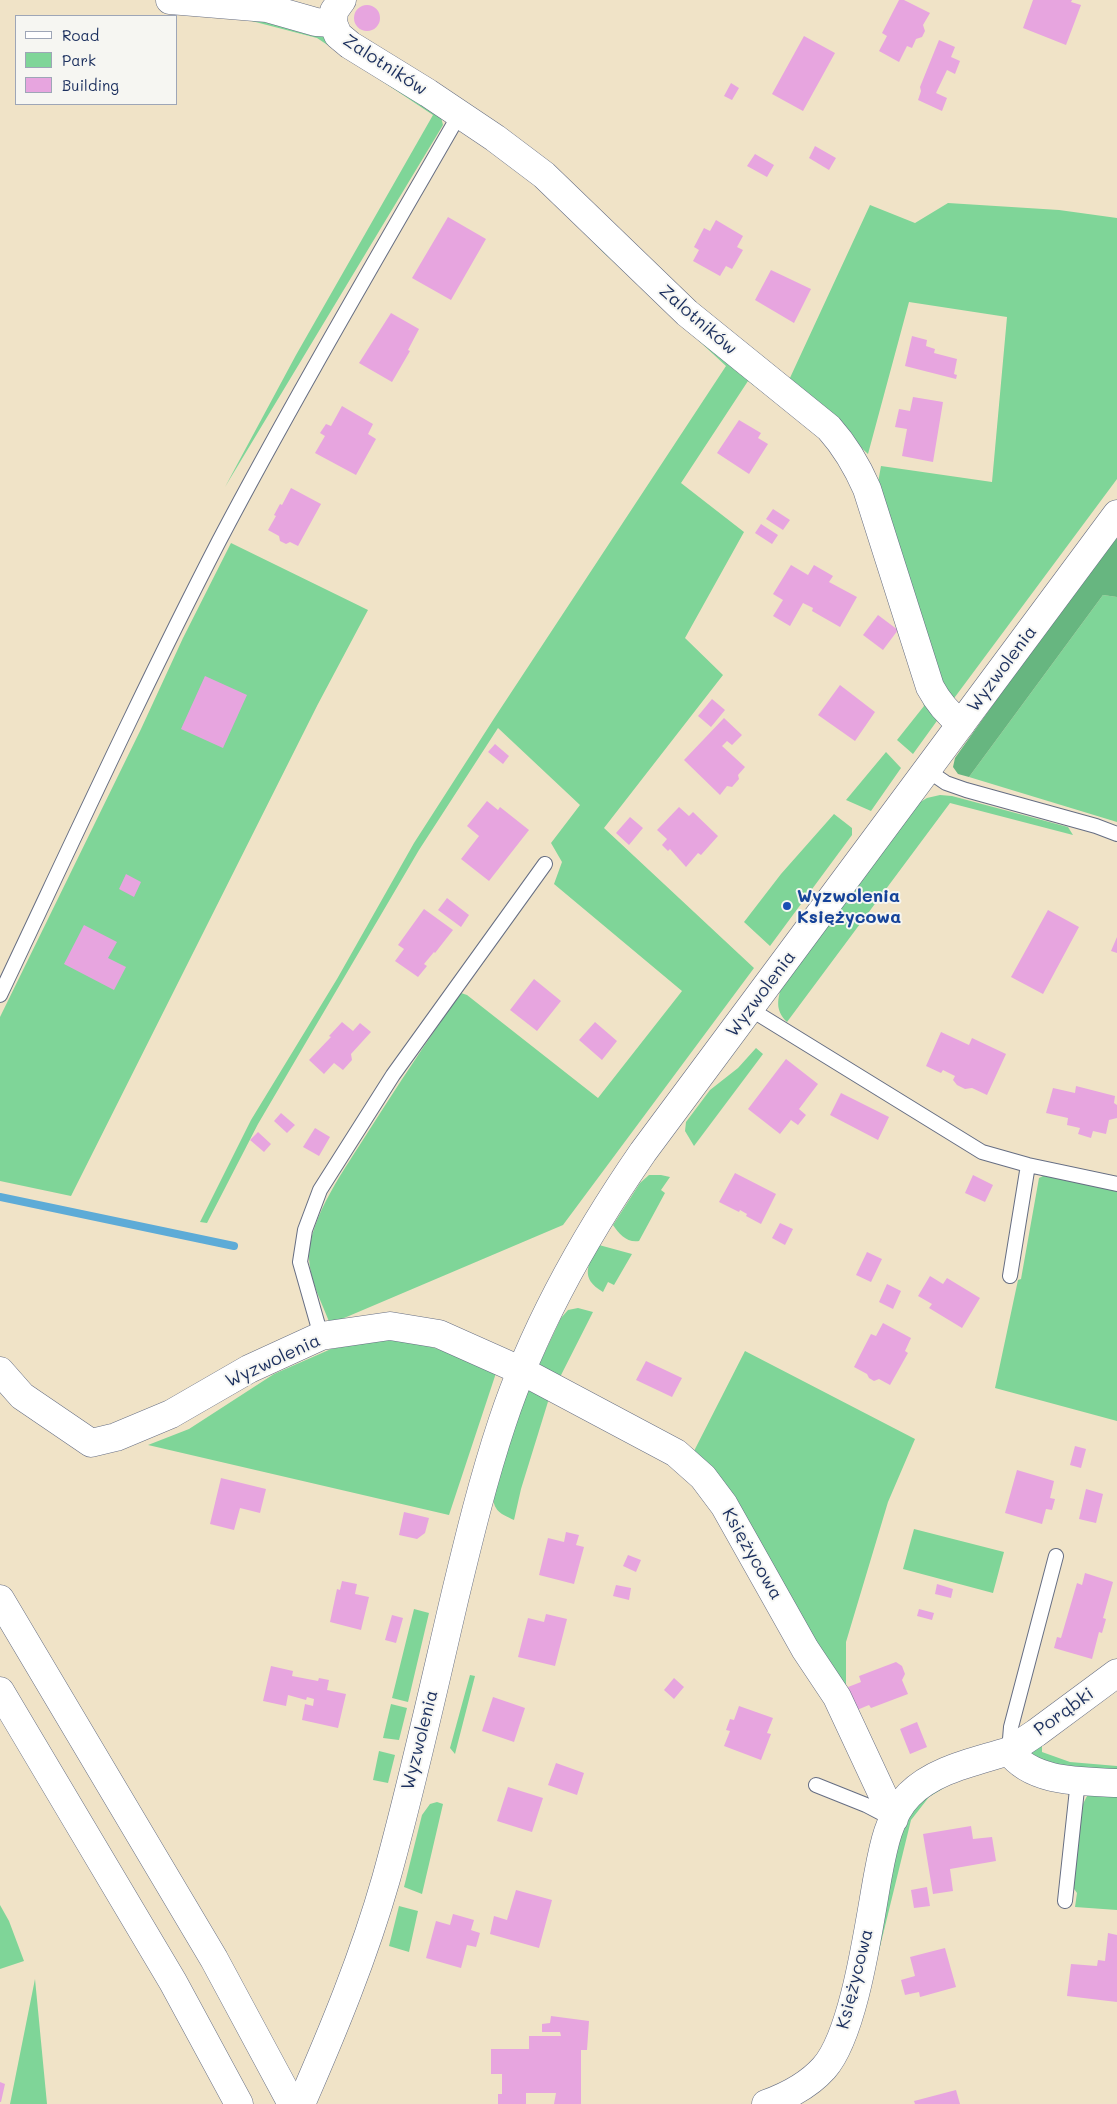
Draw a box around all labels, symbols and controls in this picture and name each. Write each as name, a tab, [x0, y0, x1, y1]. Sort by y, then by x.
legend	[15, 15, 178, 105]
text: Road	[62, 25, 99, 45]
street label: Zalotników	[339, 30, 431, 100]
text: Park	[62, 50, 96, 70]
text: Building	[62, 75, 119, 95]
street label: Zalotników	[655, 280, 741, 360]
street label: Wyzwolenia	[963, 622, 1041, 716]
place label: Wyzwolenia Księżycowa	[797, 885, 901, 928]
marker: Wyzwolenia Księżycowa	[781, 900, 793, 912]
street label: Wyzwolenia	[722, 947, 800, 1041]
street label: Wyzwolenia	[222, 1330, 324, 1392]
street label: Księżycowa	[717, 1504, 787, 1604]
street label: Porąbki	[1030, 1683, 1098, 1741]
street label: Wyzwolenia	[397, 1688, 443, 1792]
street label: Księżycowa	[832, 1927, 878, 2031]

